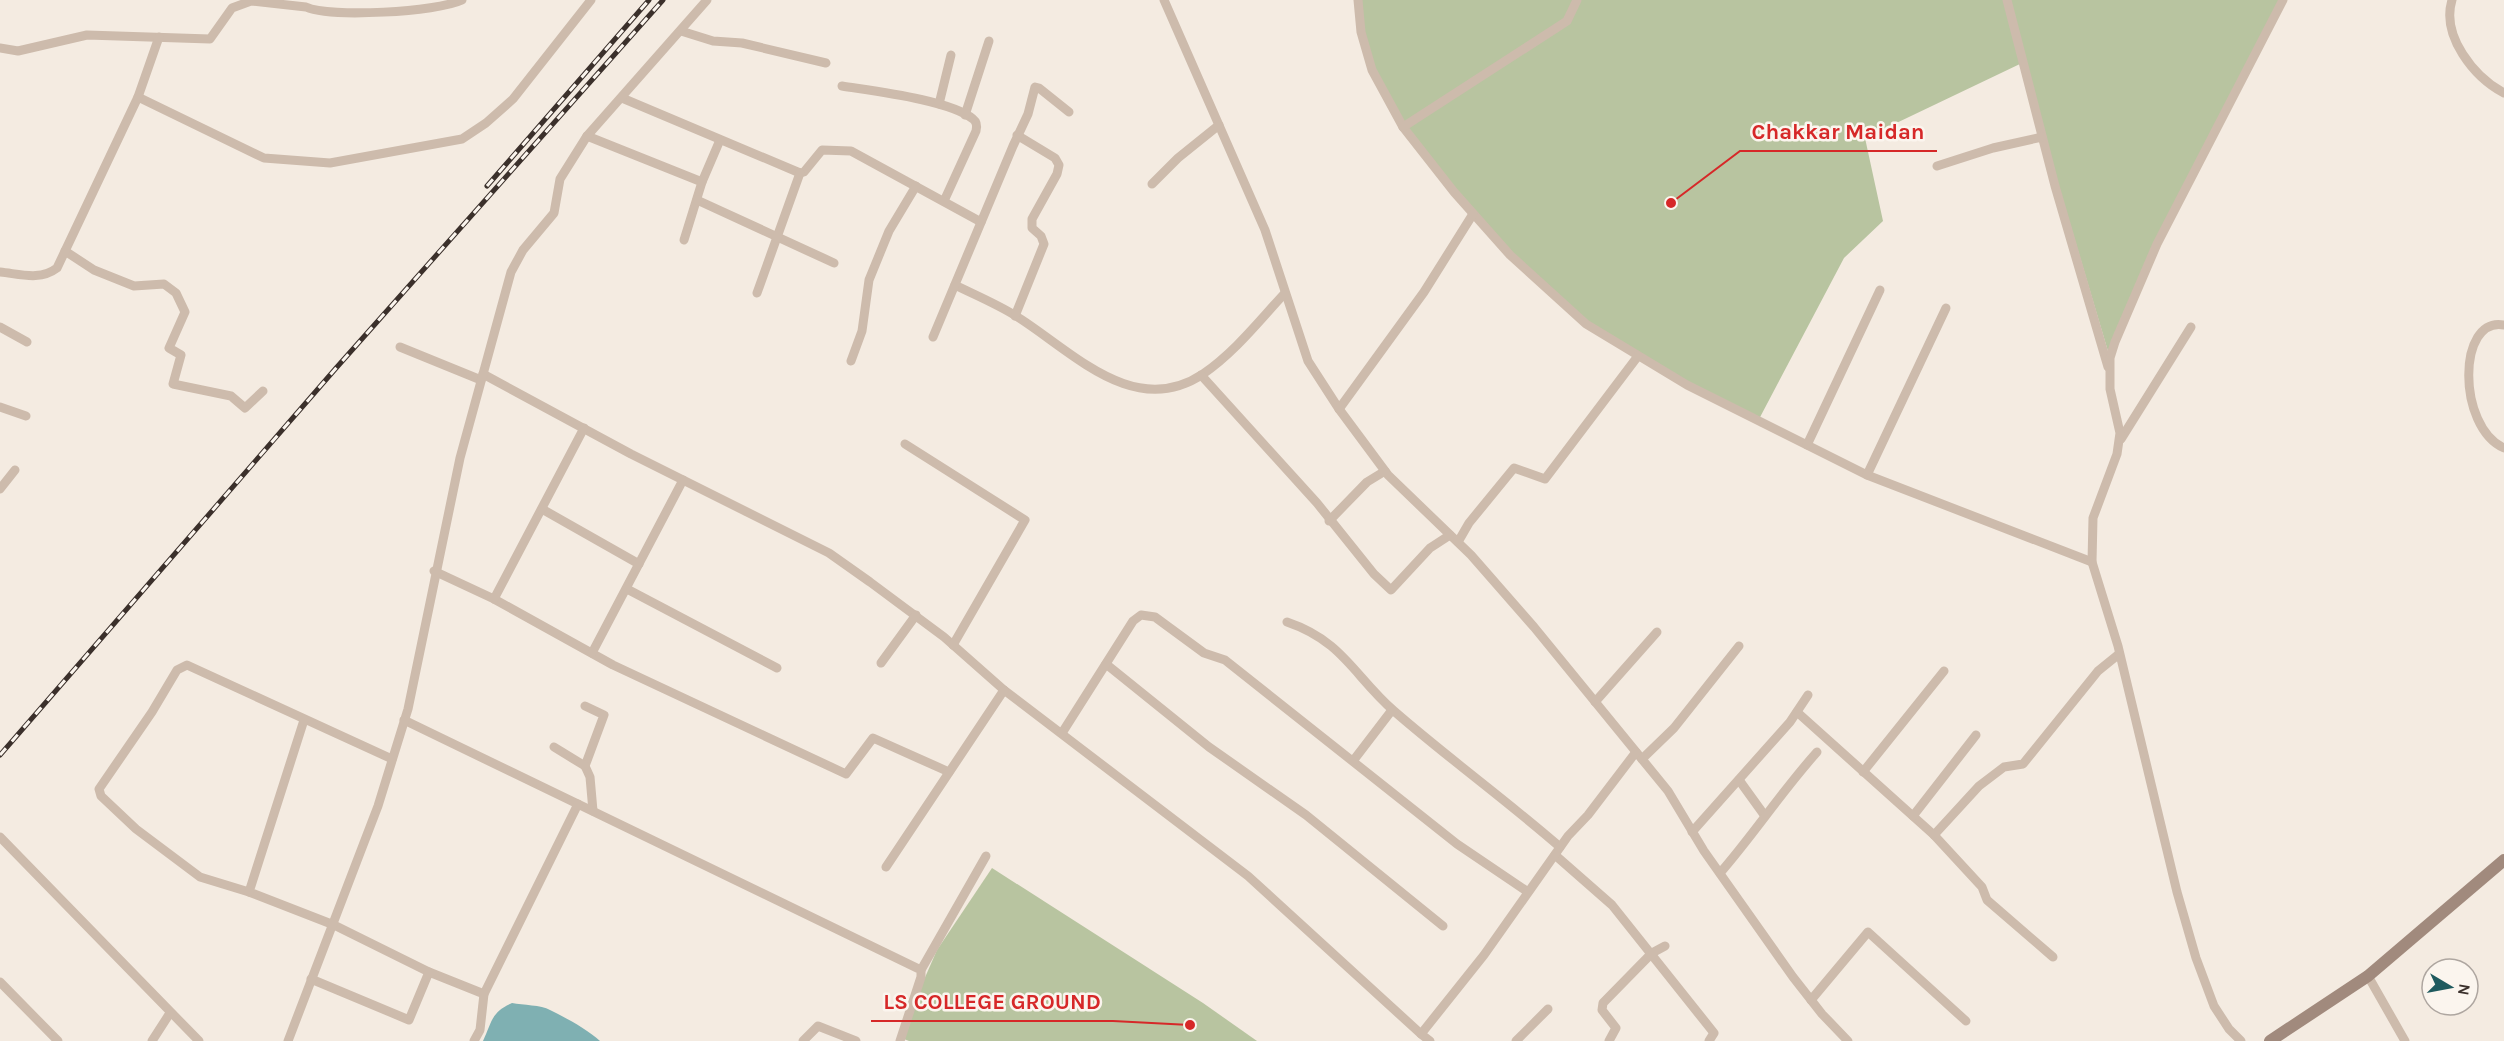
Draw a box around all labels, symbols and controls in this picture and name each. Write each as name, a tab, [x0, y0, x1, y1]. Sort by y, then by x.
callout: Chakkar Maidan	[1740, 111, 1937, 151]
text: Chakkar Maidan	[1751, 119, 1925, 145]
north arrow	[2420, 957, 2480, 1017]
callout: LS COLLEGE GROUND	[871, 981, 1113, 1021]
text: N	[2454, 982, 2475, 997]
text: LS COLLEGE GROUND	[883, 989, 1101, 1015]

